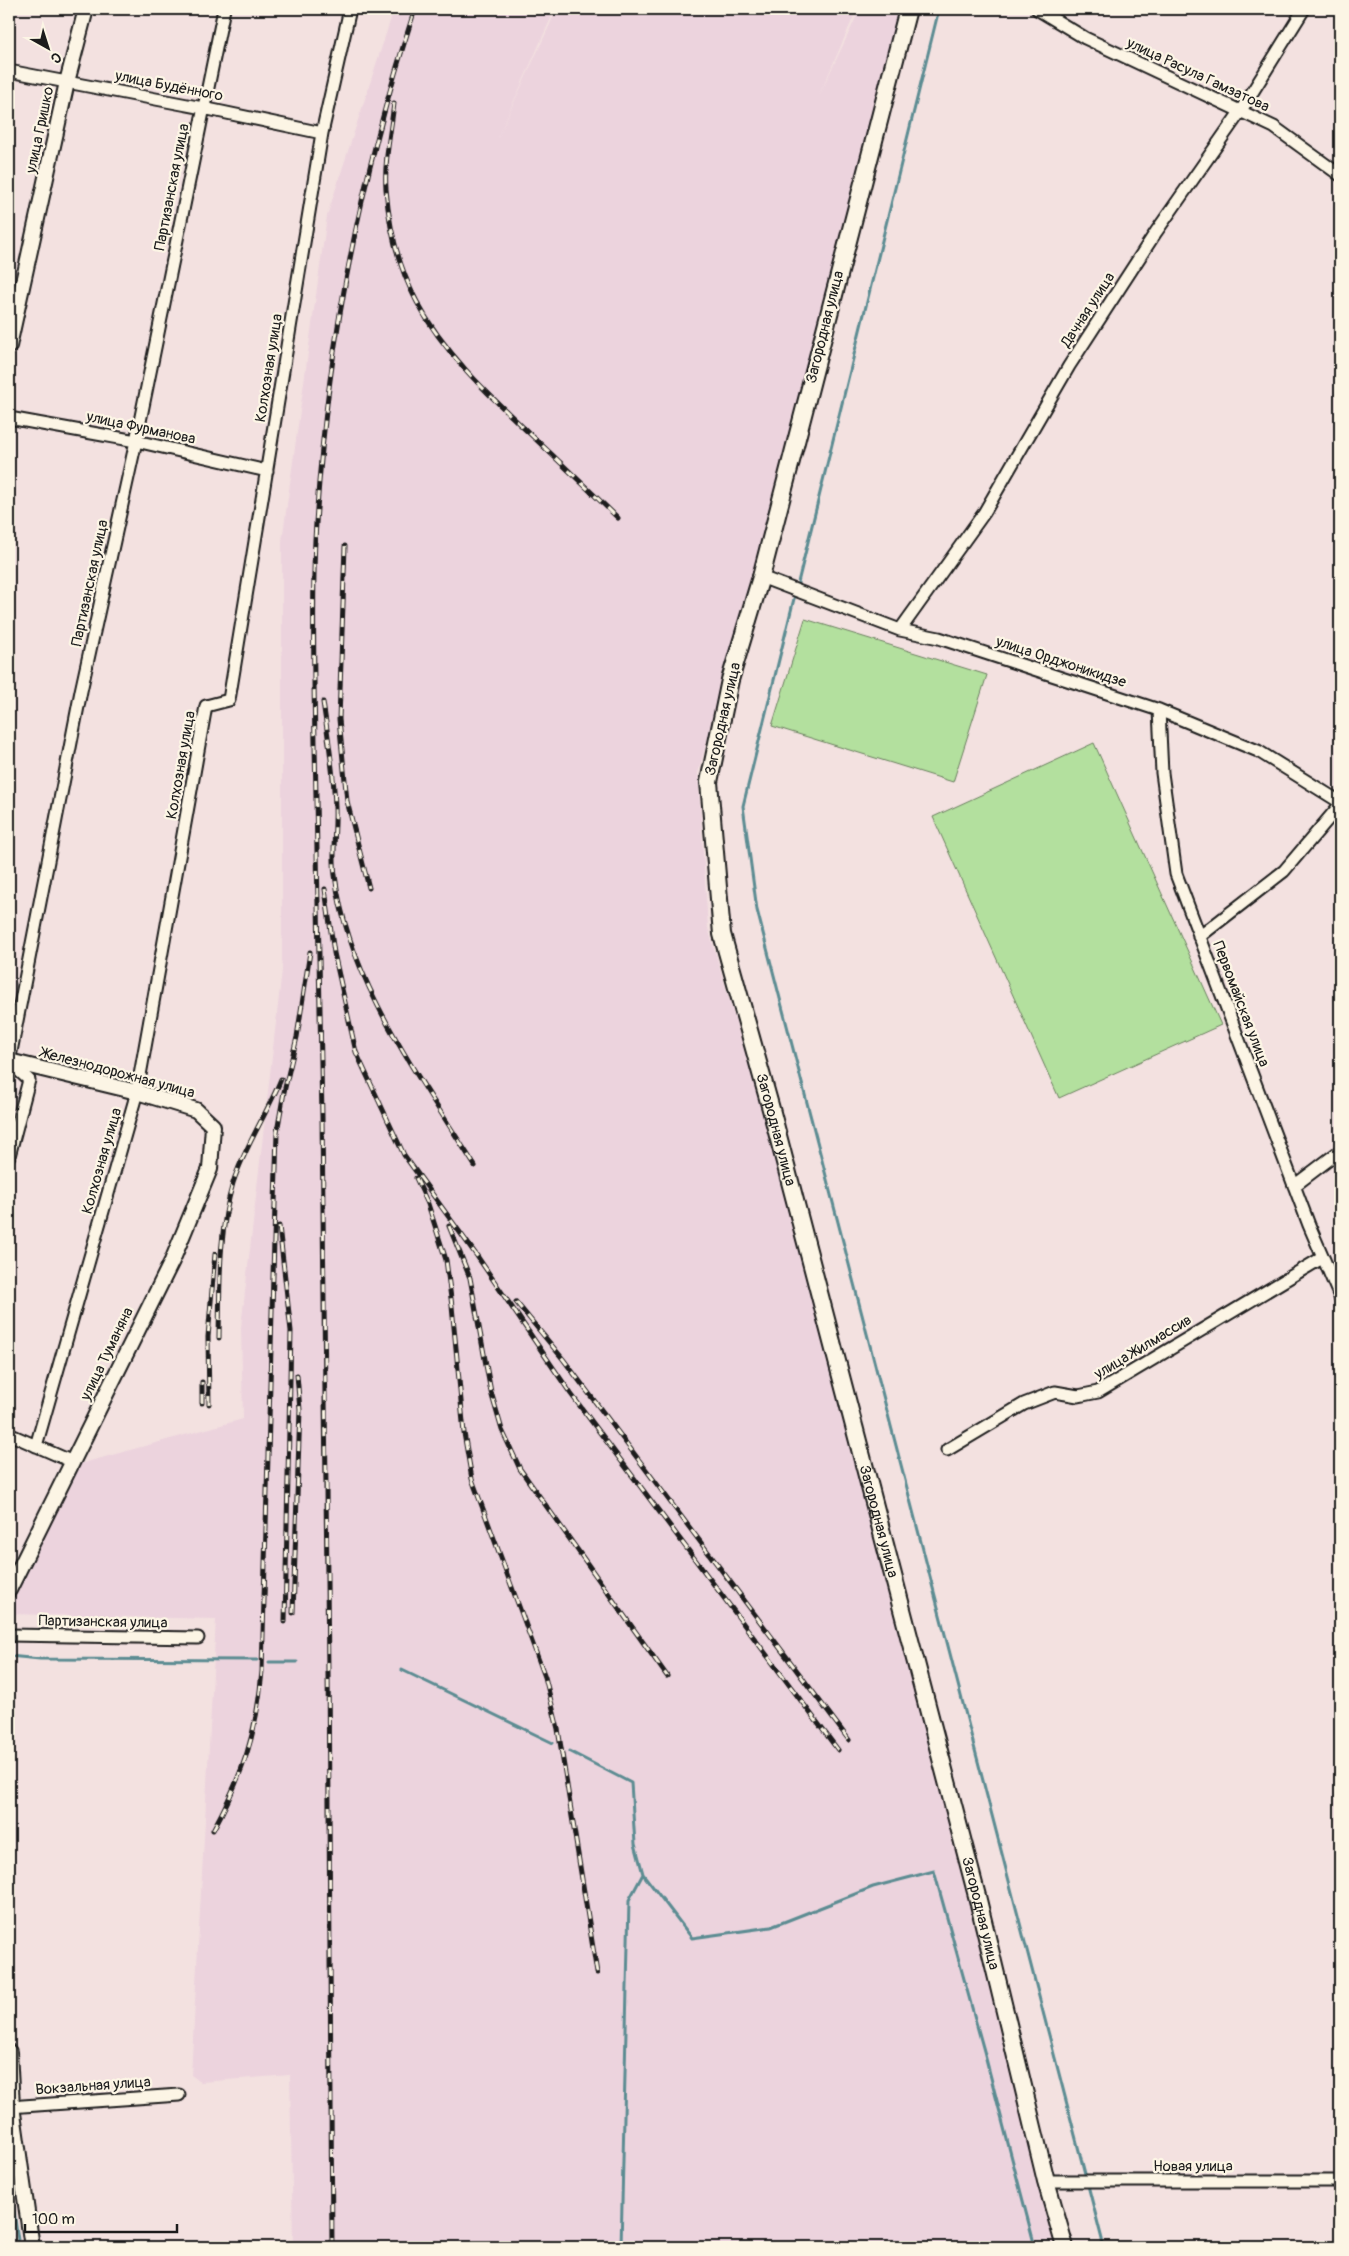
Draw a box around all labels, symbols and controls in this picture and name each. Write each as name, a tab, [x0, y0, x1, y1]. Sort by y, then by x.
north arrow	[22, 22, 72, 72]
street label: улица Расула Гамзатова	[1123, 33, 1272, 116]
text: С	[47, 48, 65, 67]
street label: улица Будённого	[113, 66, 224, 106]
street label: улица Гришко	[21, 85, 58, 176]
street label: Партизанская улица	[150, 122, 194, 252]
street label: Загородная улица	[802, 269, 848, 385]
street label: Дачная улица	[1056, 269, 1119, 352]
street label: Колхозная улица	[251, 312, 287, 424]
street label: улица Фурманова	[84, 407, 197, 449]
street label: Партизанская улица	[67, 518, 113, 648]
street label: улица Орджоникидзе	[992, 632, 1129, 692]
street label: Загородная улица	[701, 661, 745, 777]
street label: Колхозная улица	[162, 709, 200, 821]
street label: Первомайская улица	[1208, 939, 1274, 1069]
street label: Железнодорожная улица	[37, 1043, 197, 1103]
street label: Загородная улица	[752, 1071, 800, 1188]
street label: Колхозная улица	[78, 1106, 126, 1216]
street label: улица Туманяна	[76, 1304, 138, 1405]
street label: улица Жилмассив	[1090, 1310, 1195, 1384]
street label: Загородная улица	[855, 1463, 903, 1580]
street label: Партизанская улица	[38, 1611, 168, 1633]
street label: Загородная улица	[958, 1855, 1004, 1972]
street label: Вокзальная улица	[35, 2072, 151, 2100]
street label: Новая улица	[1153, 2157, 1233, 2176]
scale bar	[25, 2201, 178, 2233]
text: 100 m	[32, 2210, 75, 2229]

